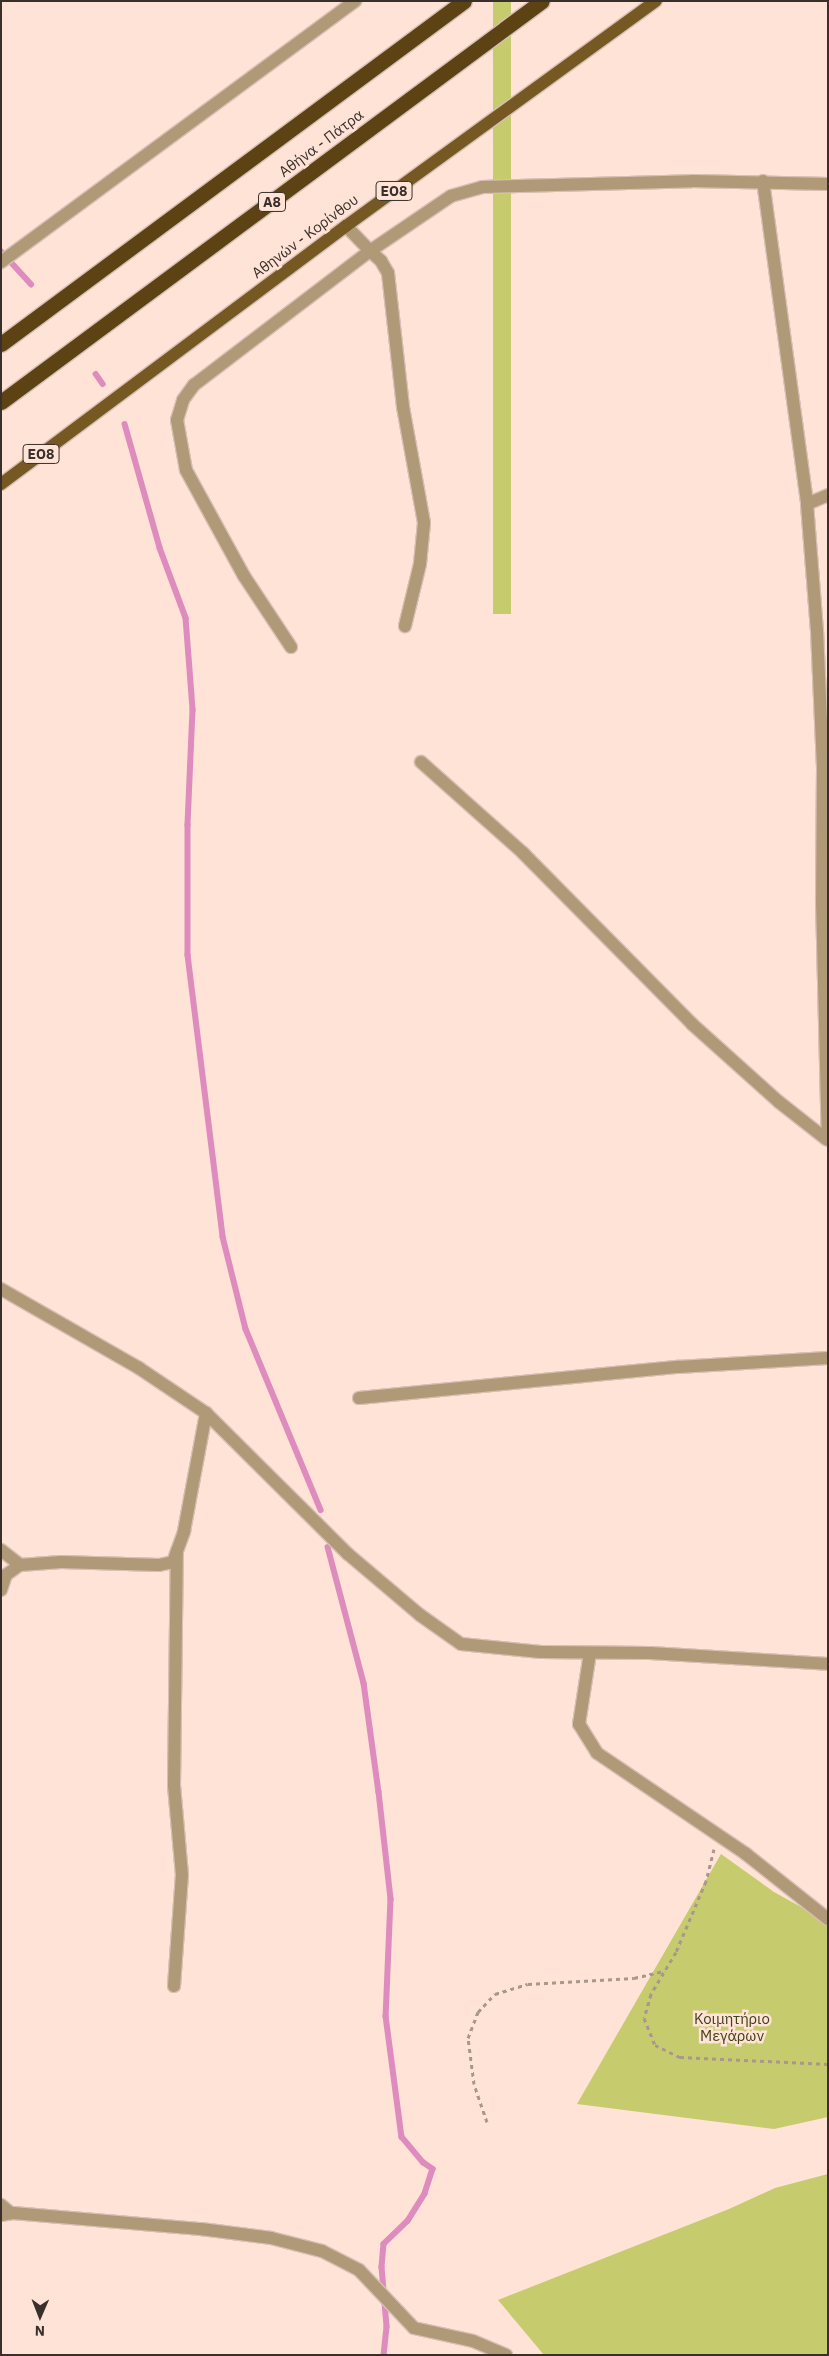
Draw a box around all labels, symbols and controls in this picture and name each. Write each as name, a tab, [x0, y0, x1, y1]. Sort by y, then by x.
street label: Αθήνα - Πάτρα	[275, 105, 367, 181]
road number: ΕΟ8	[375, 180, 413, 202]
street label: Αθηνών - Κορίνθου	[248, 190, 362, 282]
road number: Α8	[257, 190, 287, 213]
road number: ΕΟ8	[22, 442, 60, 466]
park label: Κοιμητήριο Μεγάρων	[694, 2009, 770, 2044]
north arrow	[15, 2291, 65, 2341]
text: N	[35, 2322, 45, 2340]

